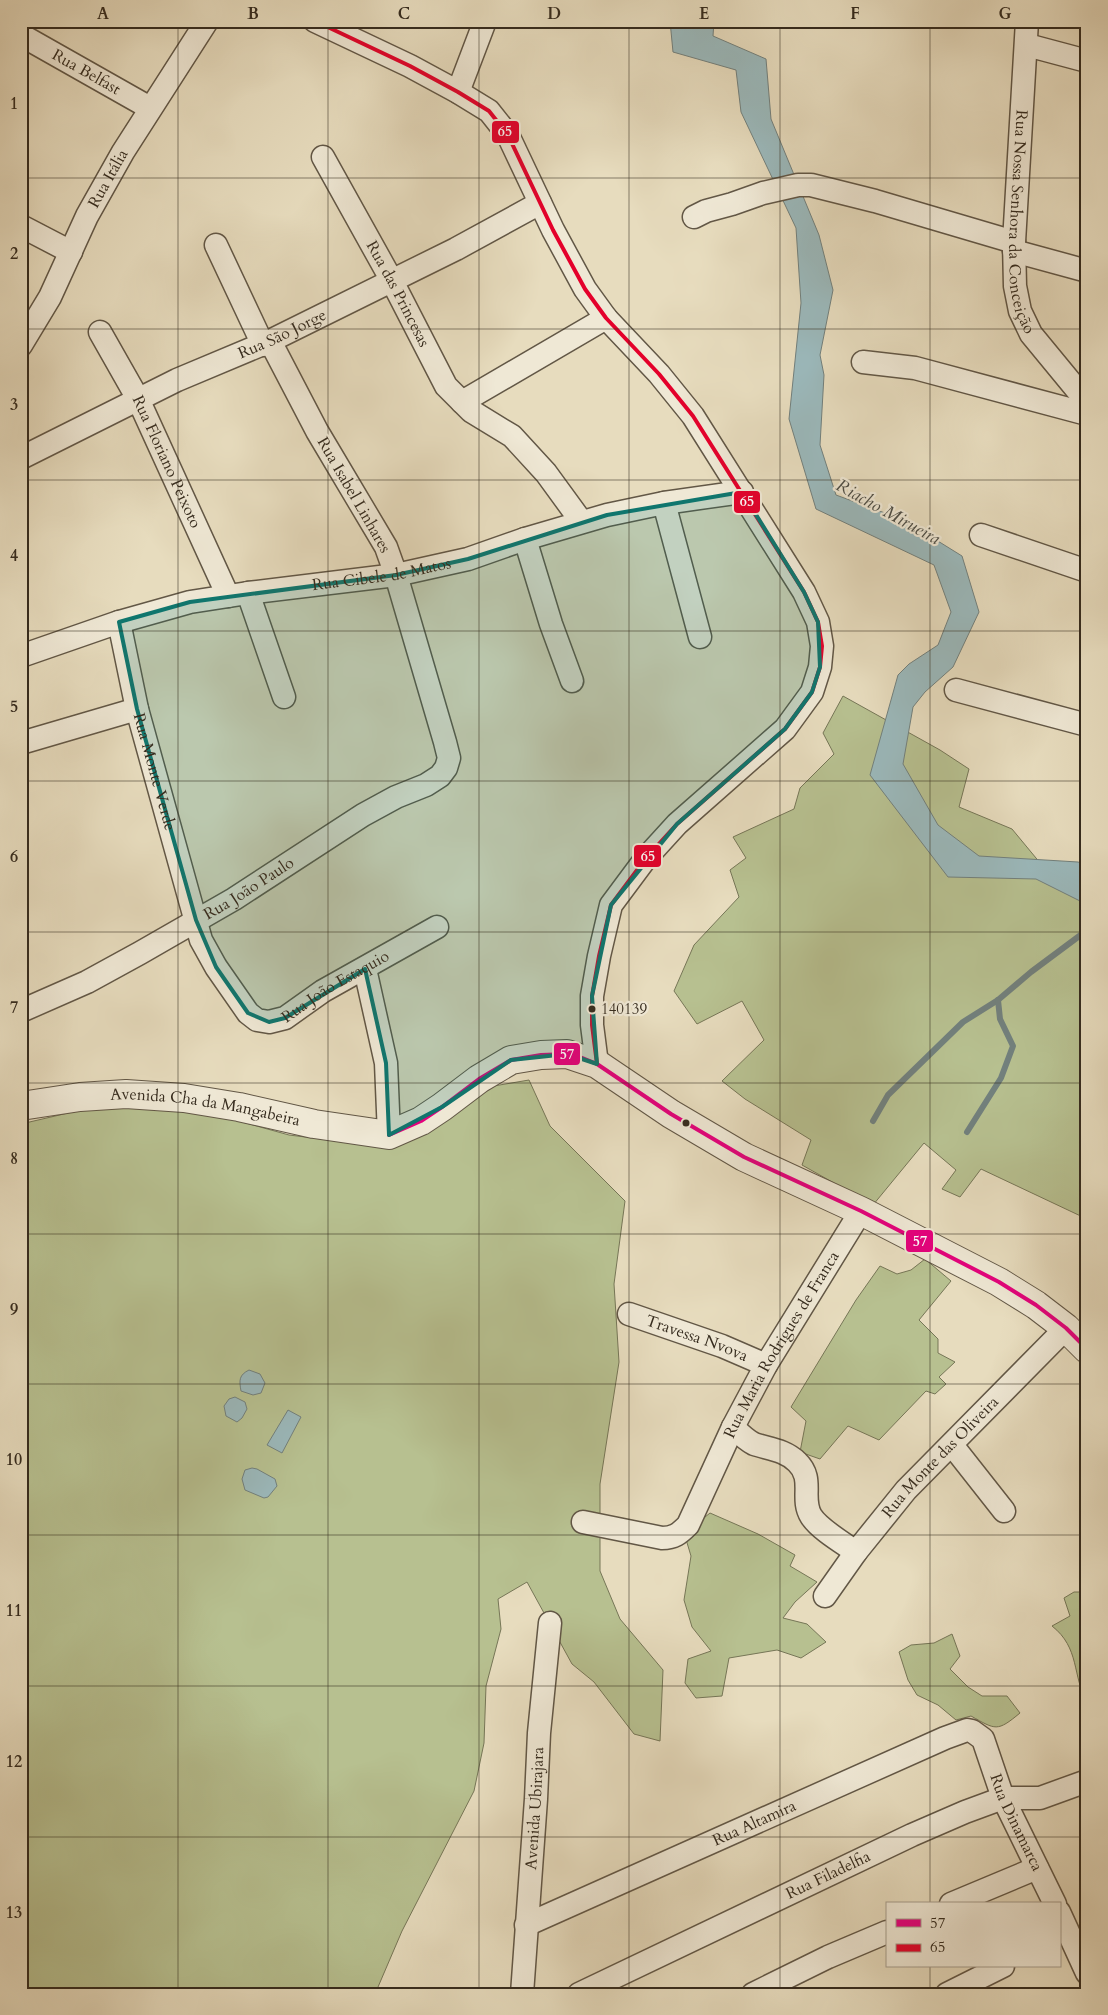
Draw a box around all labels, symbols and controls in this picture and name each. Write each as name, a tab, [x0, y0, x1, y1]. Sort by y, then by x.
text: A	[97, 3, 109, 25]
text: B	[247, 3, 259, 25]
text: C	[398, 3, 410, 25]
text: D	[547, 3, 561, 25]
text: E	[699, 3, 709, 25]
text: F	[850, 3, 860, 25]
text: G	[998, 3, 1012, 25]
street label: Rua Belfast	[48, 44, 125, 100]
text: 1	[10, 93, 18, 115]
street label: Rua Nossa Senhora da Conceição	[1003, 109, 1040, 338]
line badge: 65	[491, 120, 520, 144]
text: 65	[498, 122, 512, 141]
street label: Rua Itália	[83, 145, 133, 212]
street label: Rua das Princesas	[361, 237, 435, 351]
text: 2	[10, 243, 18, 265]
street label: Rua São Jorge	[235, 304, 330, 364]
street label: Rua Floriano Peixoto	[127, 392, 207, 532]
text: 3	[10, 394, 18, 416]
street label: Rua Isabel Linhares	[312, 433, 396, 557]
water label: Riacho Mirueira	[831, 473, 945, 551]
line badge: 65	[733, 490, 761, 514]
text: 65	[740, 492, 754, 511]
text: 4	[10, 545, 18, 567]
street label: Rua Cibele de Matos	[311, 552, 453, 596]
text: 5	[10, 696, 18, 718]
street label: Rua Monte Verde	[128, 710, 181, 833]
line badge: 65	[633, 844, 662, 868]
text: 6	[10, 846, 18, 868]
text: 65	[641, 847, 655, 866]
street label: Rua João Paulo	[200, 852, 299, 925]
street label: Rua João Estaquio	[277, 945, 393, 1028]
text: 7	[10, 997, 18, 1019]
place label: 140139	[601, 999, 647, 1019]
marker: 140139	[587, 1004, 597, 1014]
line badge: 57	[553, 1042, 581, 1066]
text: 57	[560, 1045, 574, 1064]
street label: Avenida Cha da Mangabeira	[109, 1083, 302, 1132]
unlabelled marker	[681, 1118, 691, 1128]
text: 8	[10, 1148, 18, 1170]
line badge: 57	[905, 1229, 934, 1253]
text: 57	[913, 1232, 927, 1251]
street label: Rua Maria Rodrigues de Franca	[718, 1247, 845, 1442]
text: 9	[10, 1299, 18, 1321]
street label: Travessa Nvova	[643, 1310, 751, 1367]
street label: Rua Monte das Oliveira	[877, 1391, 1004, 1522]
text: 10	[6, 1449, 22, 1471]
text: 11	[6, 1600, 22, 1622]
street label: Avenida Ubirajara	[520, 1746, 549, 1871]
text: 12	[6, 1751, 22, 1773]
street label: Rua Dinamarca	[985, 1771, 1048, 1875]
street label: Rua Altamira	[709, 1795, 800, 1851]
street label: Rua Filadelfia	[782, 1845, 874, 1905]
text: 13	[6, 1902, 22, 1924]
legend	[886, 1902, 1060, 1968]
text: 57	[930, 1913, 946, 1933]
text: 65	[930, 1937, 945, 1957]

